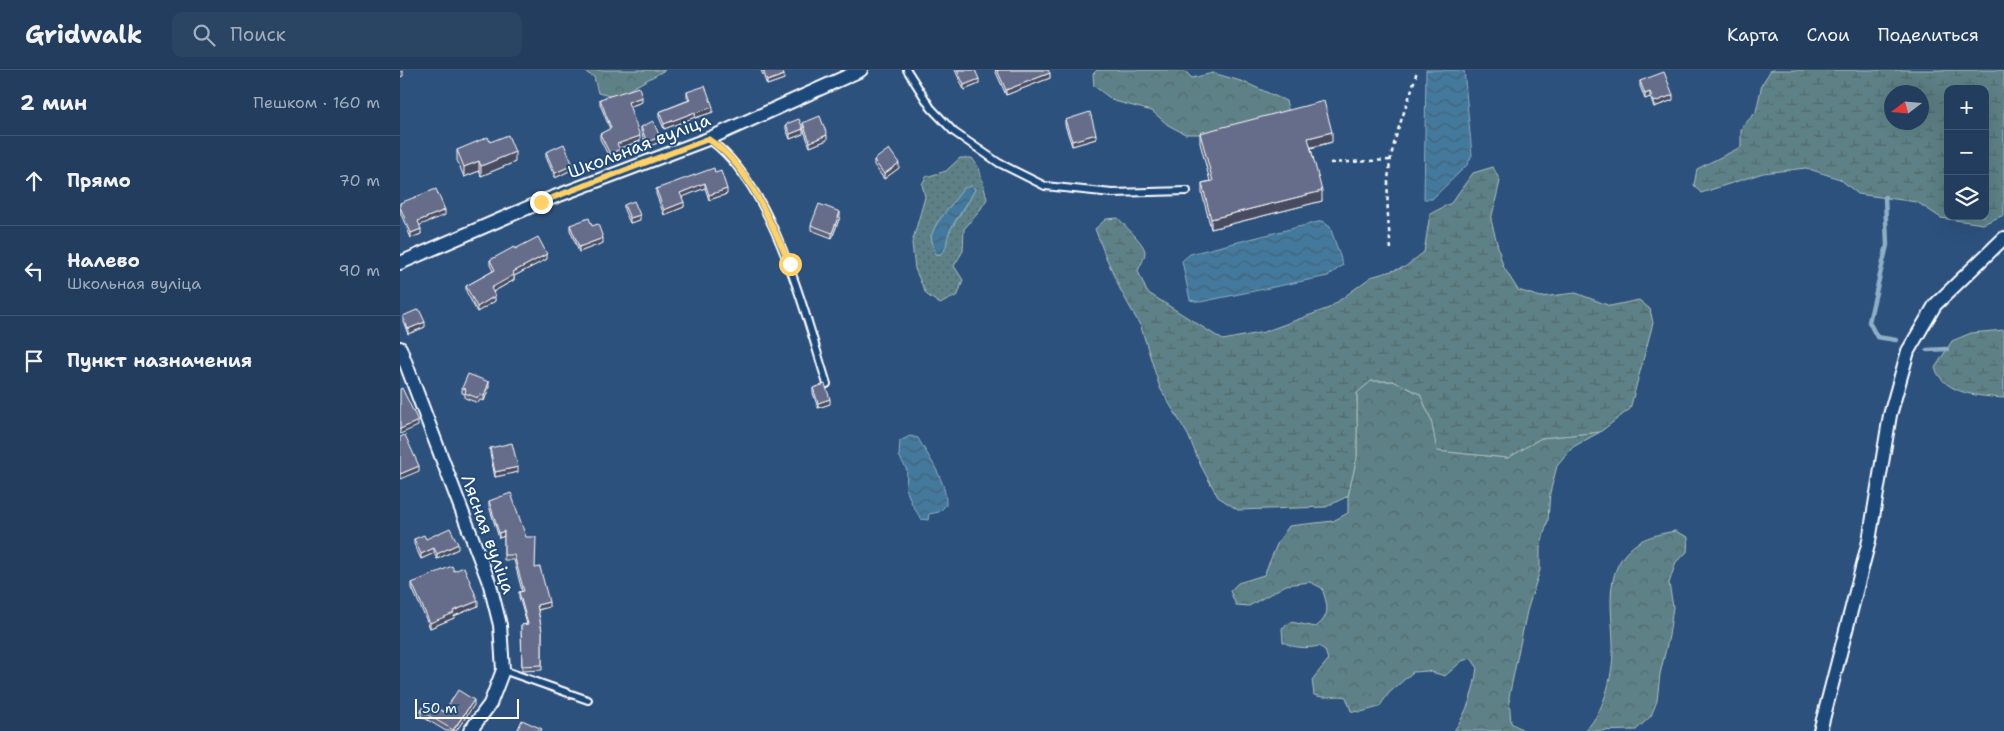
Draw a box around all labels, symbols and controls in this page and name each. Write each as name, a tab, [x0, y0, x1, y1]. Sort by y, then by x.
search box	[172, 12, 522, 57]
text: Gridwalk	[25, 19, 142, 51]
icon: search	[190, 21, 218, 49]
text: Поиск	[230, 22, 286, 47]
text: Карта	[1727, 23, 1778, 47]
text: Слои	[1806, 23, 1850, 47]
text: Поделиться	[1878, 23, 1979, 47]
north arrow	[1884, 85, 1929, 130]
map controls	[1944, 85, 1989, 220]
button: +	[1944, 85, 1989, 130]
text: 2 мин	[20, 89, 87, 117]
text: Пешком · 160 m	[253, 92, 380, 113]
street label: Школьная вуліца	[564, 108, 714, 184]
button: −	[1944, 130, 1989, 175]
icon: ahead	[20, 167, 48, 195]
text: Прямо	[67, 168, 131, 193]
text: 70 m	[339, 170, 380, 191]
button: layers	[1944, 175, 1989, 220]
route end	[530, 191, 553, 214]
text: Налево	[67, 248, 140, 273]
route start	[779, 253, 802, 276]
icon: left	[20, 257, 48, 285]
text: 90 m	[339, 260, 380, 281]
text: Школьная вуліца	[67, 273, 201, 294]
icon: arrive	[20, 347, 48, 375]
text: Пункт назначения	[67, 348, 252, 373]
street label: Лясная вуліца	[455, 471, 521, 597]
scale bar	[415, 696, 519, 719]
text: 50 m	[422, 699, 457, 717]

